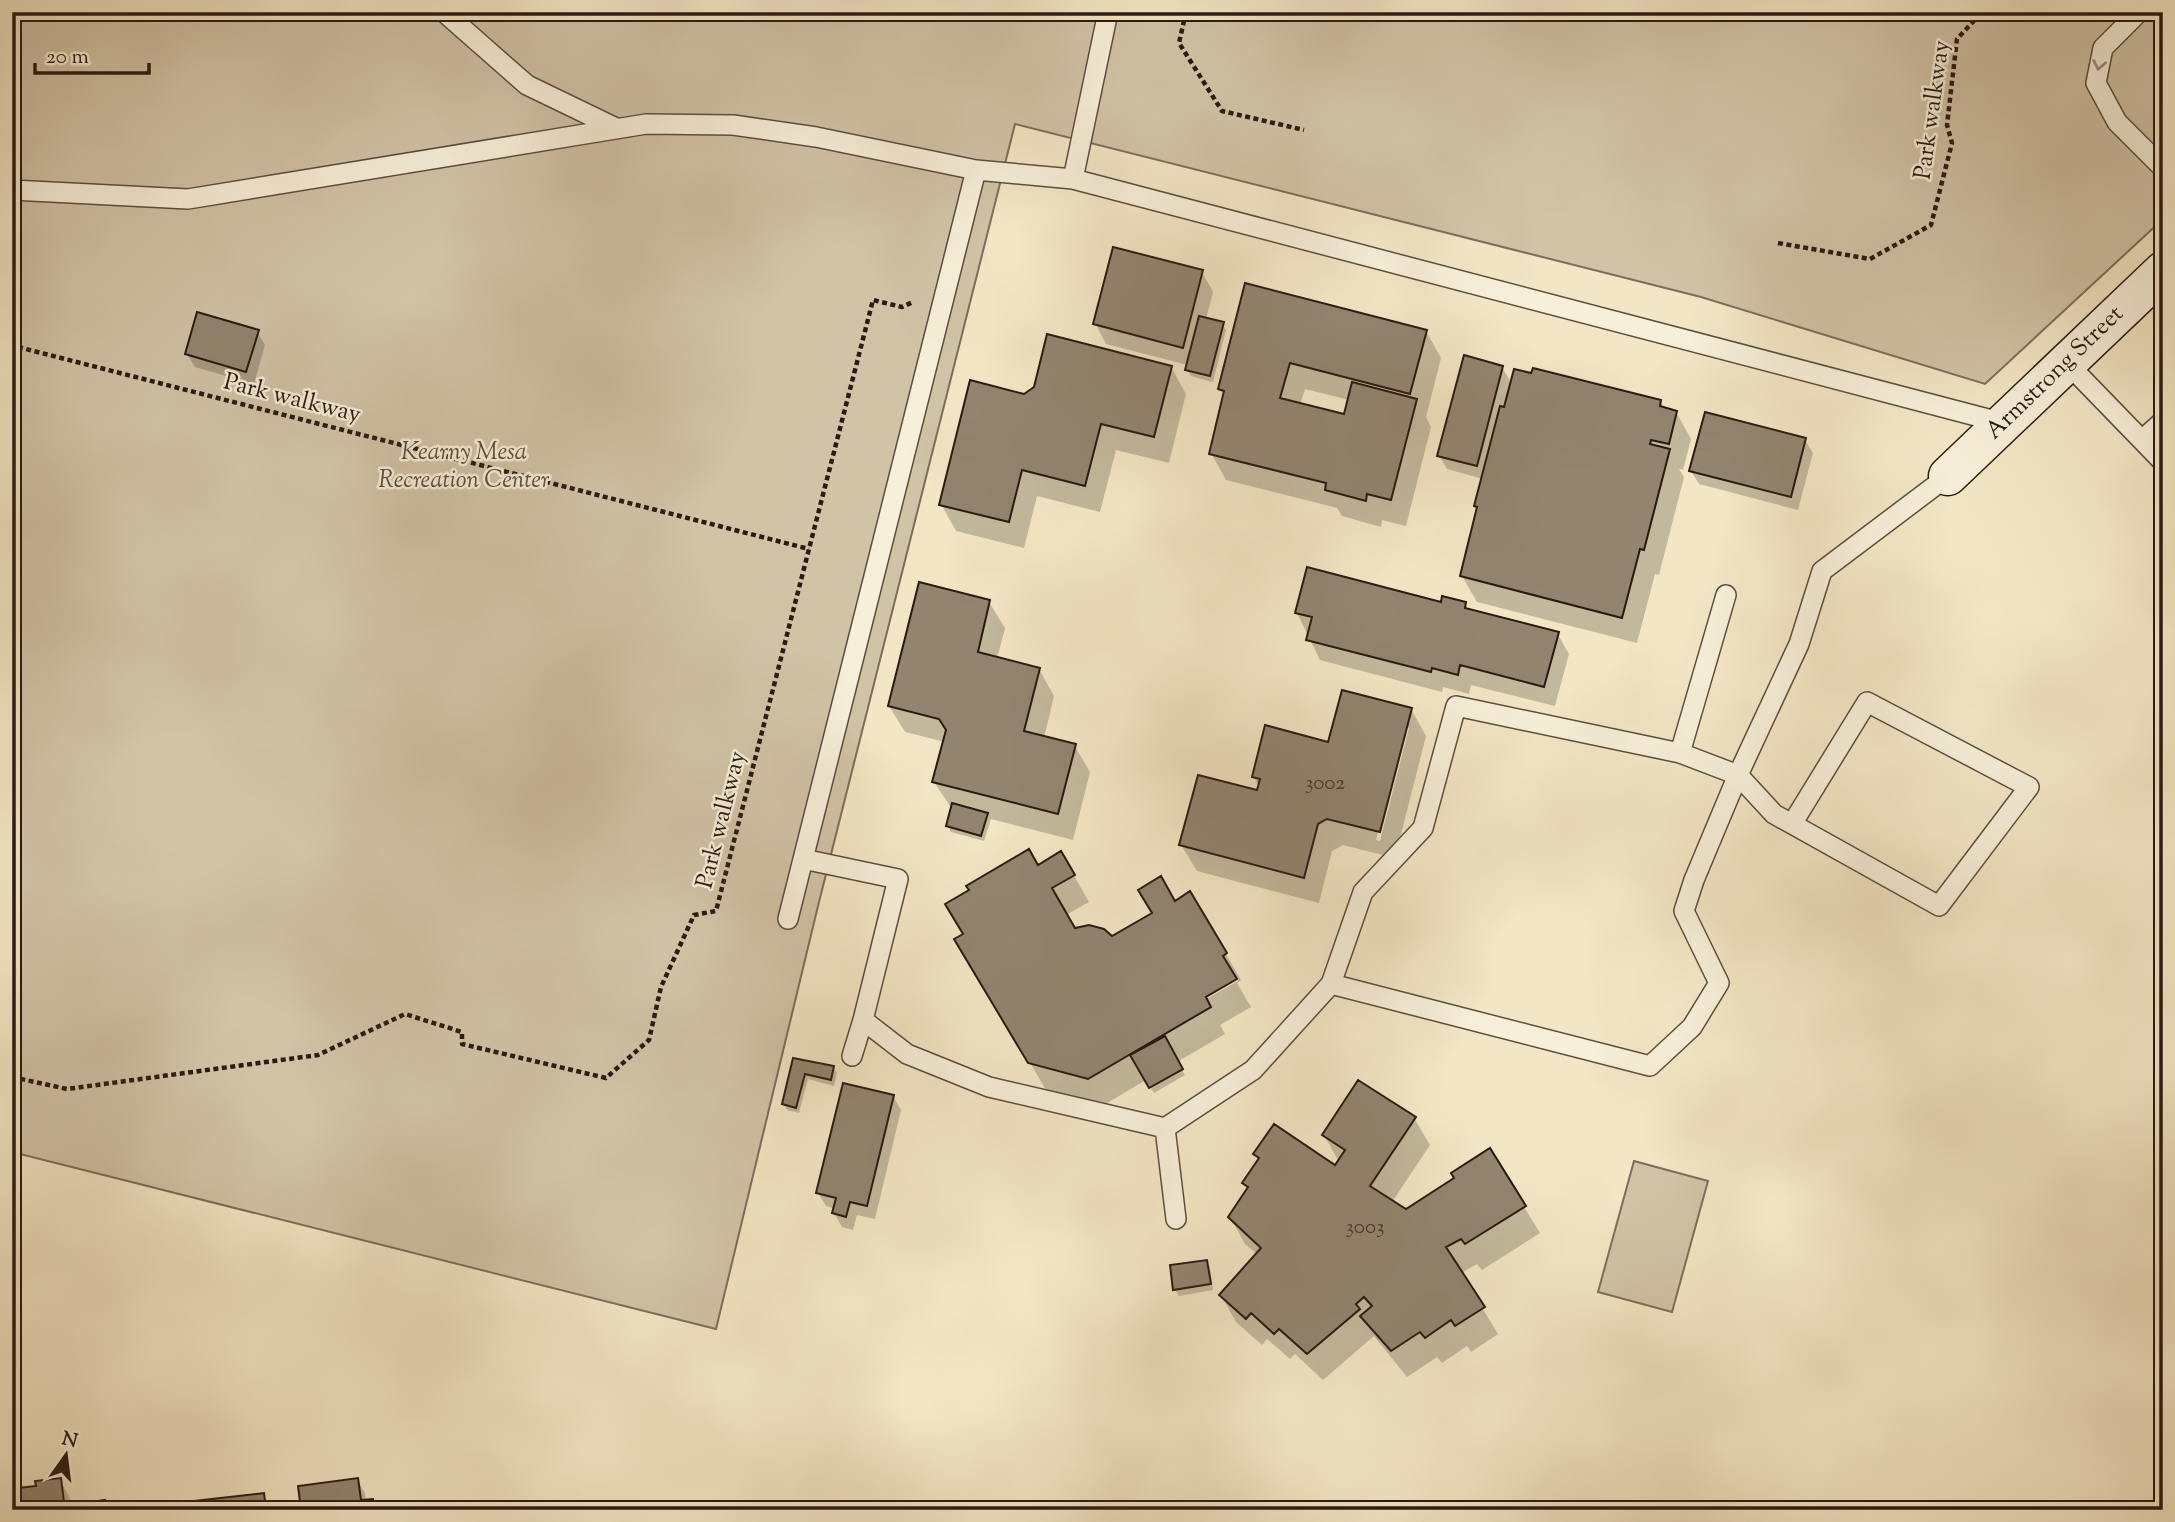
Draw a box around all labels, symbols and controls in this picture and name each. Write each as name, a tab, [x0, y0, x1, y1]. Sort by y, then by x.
scale bar	[35, 32, 149, 76]
street label: Park walkway	[1906, 38, 1960, 182]
text: 20 m	[46, 43, 89, 73]
one-way arrow	[2093, 59, 2108, 71]
street label: Armstrong Street	[1978, 298, 2132, 448]
street label: Park walkway	[220, 366, 364, 432]
park label: Kearny Mesa Recreation Center	[379, 436, 550, 498]
street label: Park walkway	[689, 748, 755, 892]
house number: 3002	[1305, 769, 1345, 799]
house number: 3003	[1346, 1213, 1385, 1243]
north arrow	[32, 1420, 102, 1490]
text: N	[59, 1426, 80, 1456]

